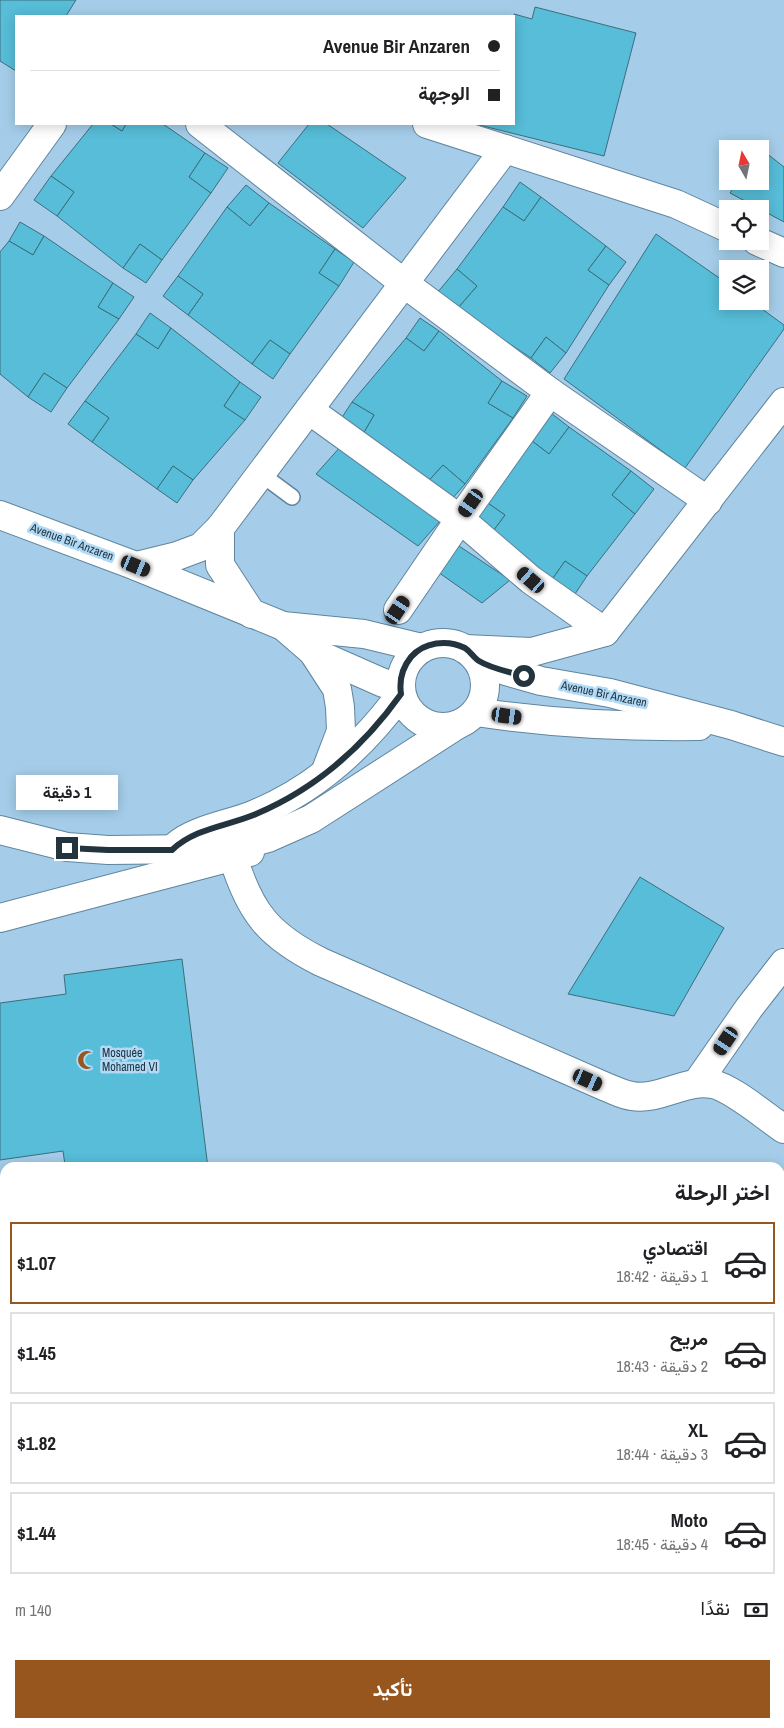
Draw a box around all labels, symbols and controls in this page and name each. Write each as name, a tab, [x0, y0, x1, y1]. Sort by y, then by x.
text: Avenue Bir Anzaren	[323, 33, 470, 59]
text: الوجهة	[418, 80, 470, 106]
north arrow	[719, 140, 769, 190]
map controls	[719, 140, 769, 310]
button: locate	[719, 200, 769, 250]
button: layers	[719, 260, 769, 310]
car	[456, 486, 485, 520]
street label: Avenue Bir Anzaren	[27, 519, 116, 564]
car	[119, 553, 152, 579]
car	[514, 564, 547, 596]
car	[383, 593, 412, 627]
route start	[513, 665, 535, 687]
street label: Avenue Bir Anzaren	[559, 677, 648, 711]
car	[491, 706, 522, 726]
callout: 1 دقيقة	[16, 776, 118, 810]
text: 1 دقيقة	[43, 781, 91, 803]
route end	[56, 837, 78, 859]
car	[711, 1024, 740, 1058]
place label: Mosquée Mohamed VI	[102, 1045, 158, 1075]
mosque icon: Mosquée Mohamed VI	[76, 1049, 98, 1071]
car	[571, 1067, 604, 1093]
text: اختر الرحلة	[675, 1177, 770, 1207]
text: اقتصادي	[643, 1235, 708, 1261]
icon: car	[723, 1241, 768, 1286]
text: $1.07	[17, 1250, 56, 1276]
text: 1 دقيقة · 18:42	[616, 1265, 708, 1287]
text: مريح	[670, 1325, 708, 1351]
icon: car	[723, 1331, 768, 1376]
text: $1.45	[17, 1340, 56, 1366]
text: 2 دقيقة · 18:43	[616, 1355, 708, 1377]
text: XL	[688, 1417, 708, 1443]
icon: car	[723, 1421, 768, 1466]
text: $1.82	[17, 1430, 56, 1456]
text: 3 دقيقة · 18:44	[616, 1443, 708, 1465]
text: Moto	[671, 1507, 708, 1533]
icon: car	[723, 1511, 768, 1556]
text: $1.44	[17, 1520, 56, 1546]
text: 4 دقيقة · 18:45	[616, 1533, 708, 1555]
text: نقدًا	[701, 1595, 730, 1621]
icon: cash	[742, 1596, 770, 1624]
text: 140 m	[15, 1599, 51, 1621]
button: تأكيد	[15, 1660, 770, 1718]

